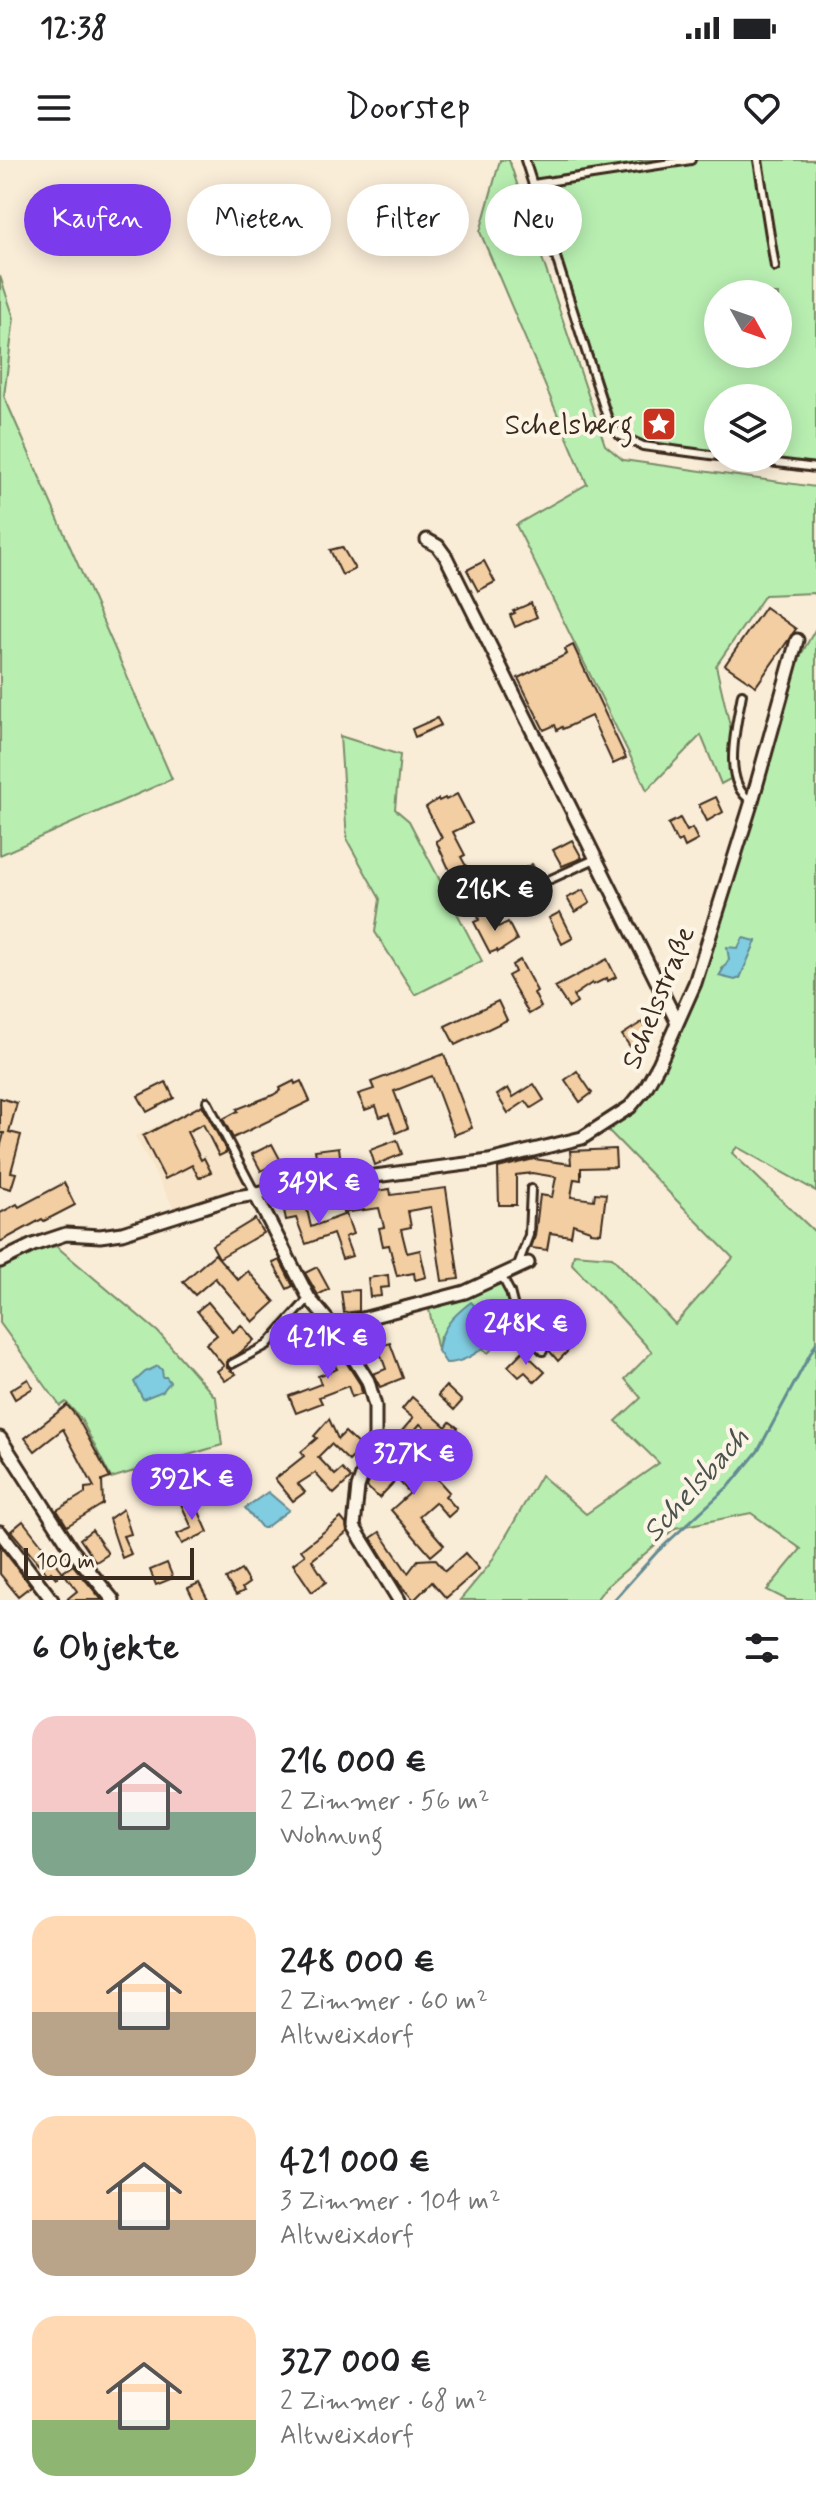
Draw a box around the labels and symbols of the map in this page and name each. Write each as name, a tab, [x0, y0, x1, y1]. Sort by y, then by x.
north arrow	[704, 280, 792, 368]
place icon: Schelsberg	[640, 405, 678, 443]
place label: Schelsberg	[505, 408, 633, 448]
pin: 216K €	[430, 865, 560, 933]
street label: Schelsstraße	[614, 921, 705, 1075]
pin: 349K €	[254, 1158, 384, 1226]
pin: 248K €	[461, 1299, 591, 1367]
pin: 421K €	[263, 1313, 393, 1381]
water label: Schelsbach	[634, 1419, 758, 1551]
pin: 327K €	[349, 1429, 479, 1497]
pin: 392K €	[127, 1454, 257, 1522]
scale bar	[24, 1544, 194, 1580]

